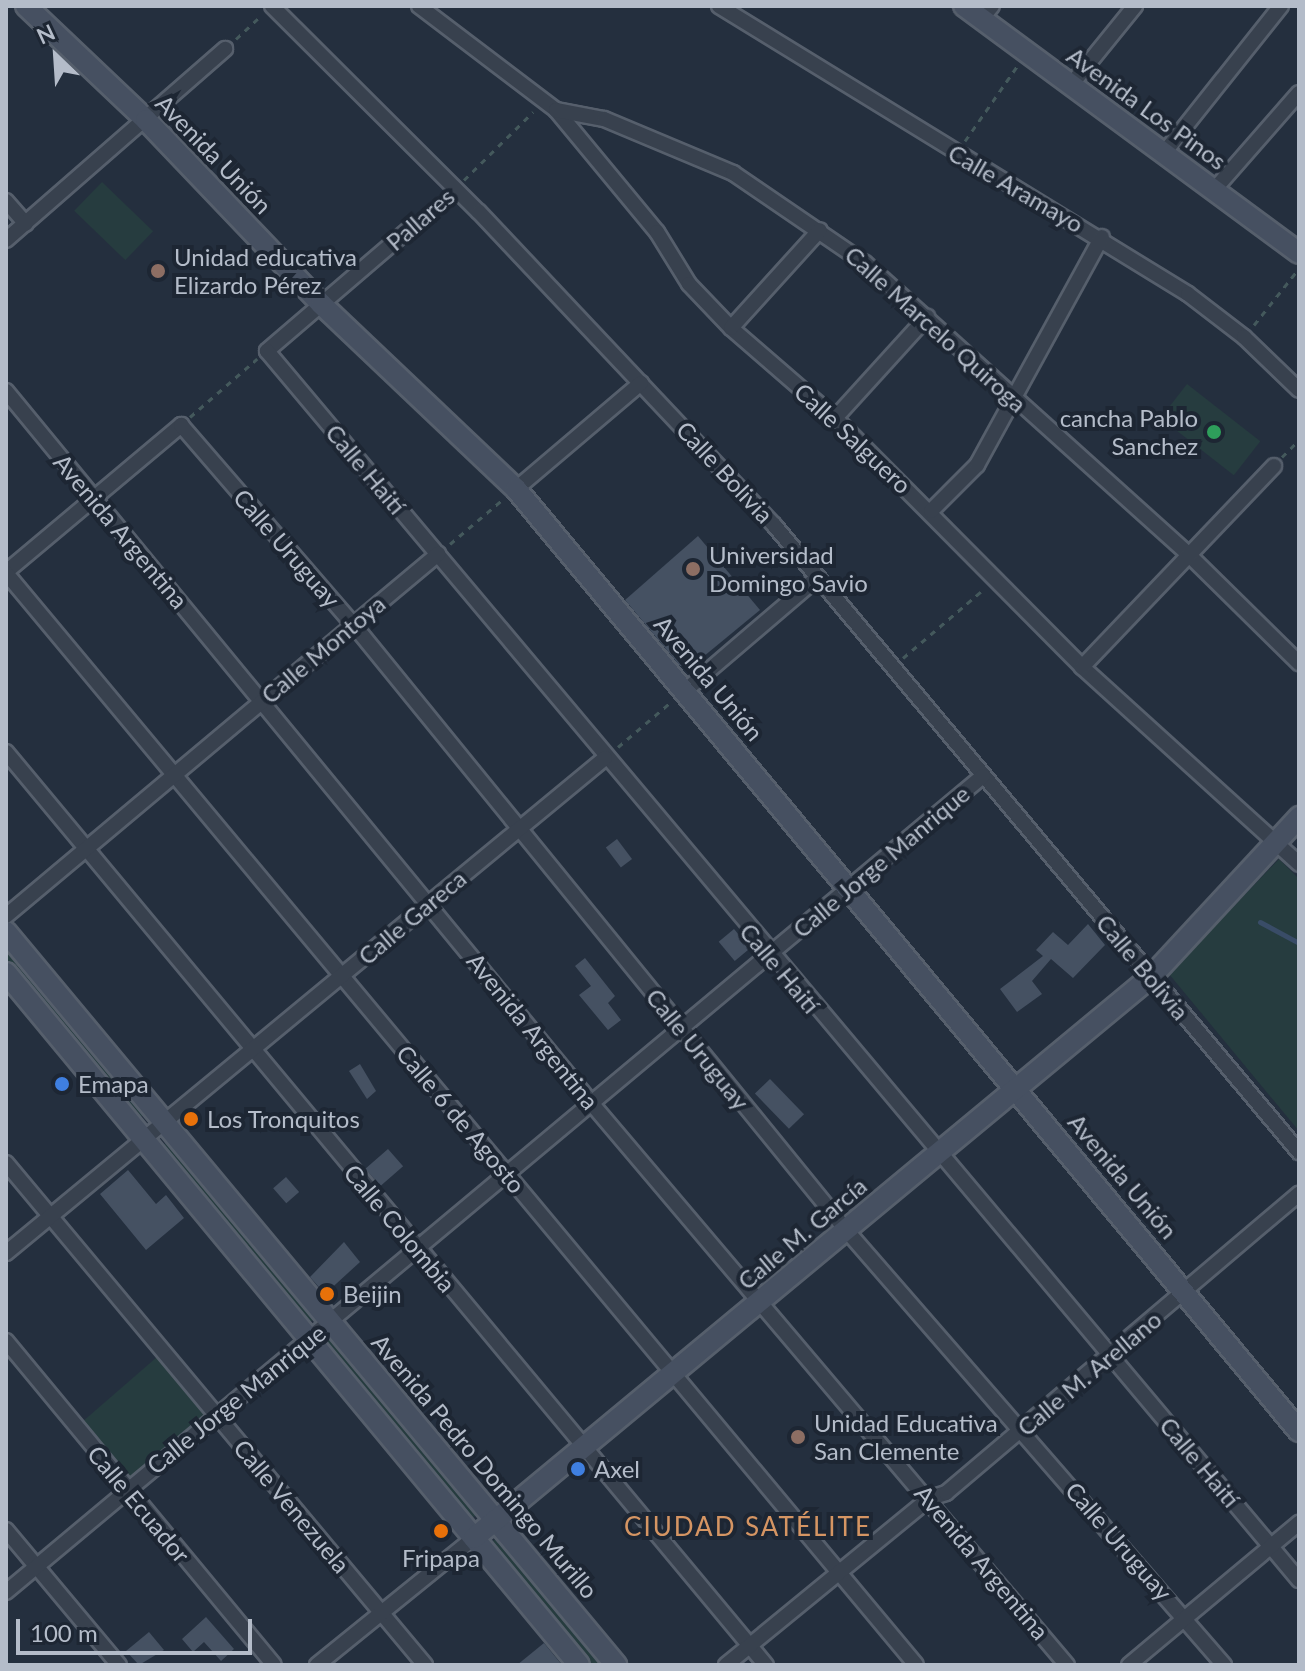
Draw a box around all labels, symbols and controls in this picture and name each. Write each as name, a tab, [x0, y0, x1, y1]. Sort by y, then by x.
north arrow	[16, 16, 96, 96]
text: N	[32, 18, 59, 50]
street label: Avenida Los Pinos	[1062, 41, 1232, 175]
street label: Avenida Unión	[150, 89, 278, 219]
street label: Calle Aramayo	[943, 138, 1089, 238]
street label: Pallares	[380, 182, 460, 256]
street label: Calle Marcelo Quiroga	[839, 240, 1033, 418]
place label: Unidad educativa Elizardo Pérez	[174, 243, 357, 299]
marker: Unidad educativa Elizardo Pérez	[149, 262, 167, 280]
street label: Calle Salguero	[789, 377, 917, 499]
place label: cancha Pablo Sanchez	[1060, 404, 1198, 460]
street label: Calle Bolivia	[671, 415, 779, 529]
street label: Calle Haití	[320, 418, 412, 520]
marker: cancha Pablo Sanchez	[1205, 423, 1223, 441]
street label: Avenida Argentina	[48, 448, 194, 614]
street label: Calle Uruguay	[228, 483, 346, 613]
place label: Universidad Domingo Savio	[709, 541, 868, 597]
marker: Universidad Domingo Savio	[684, 560, 702, 578]
street label: Calle Montoya	[255, 589, 391, 709]
street label: Avenida Unión	[648, 610, 770, 746]
street label: Calle Jorge Manrique	[787, 779, 975, 943]
street label: Calle Gareca	[352, 864, 472, 970]
street label: Calle Bolivia	[1091, 909, 1195, 1025]
street label: Calle Haití	[734, 917, 826, 1019]
street label: Avenida Argentina	[461, 947, 605, 1115]
street label: Calle Uruguay	[640, 983, 756, 1115]
street label: Calle 6 de Agosto	[390, 1039, 532, 1199]
place label: Emapa	[78, 1070, 149, 1098]
marker: Emapa	[53, 1075, 71, 1093]
place label: Los Tronquitos	[207, 1105, 360, 1133]
street label: Avenida Unión	[1062, 1108, 1184, 1244]
marker: Los Tronquitos	[182, 1110, 200, 1128]
street label: Calle Colombia	[338, 1158, 462, 1298]
street label: Calle M. García	[732, 1171, 872, 1295]
place label: Beijin	[343, 1280, 402, 1308]
marker: Beijin	[318, 1285, 336, 1303]
street label: Calle M. Arellano	[1011, 1304, 1167, 1442]
street label: Calle Jorge Manrique	[141, 1318, 331, 1480]
street label: Avenida Pedro Domingo Murillo	[366, 1328, 604, 1604]
place label: Unidad Educativa San Clemente	[814, 1409, 998, 1465]
street label: Calle Haití	[1154, 1411, 1246, 1513]
marker: Unidad Educativa San Clemente	[789, 1428, 807, 1446]
street label: Calle Venezuela	[228, 1433, 356, 1579]
street label: Calle Ecuador	[82, 1440, 196, 1568]
place label: Axel	[594, 1455, 640, 1483]
marker: Axel	[569, 1460, 587, 1478]
street label: Calle Uruguay	[1060, 1476, 1178, 1606]
street label: Avenida Argentina	[909, 1479, 1055, 1645]
district label: CIUDAD SATÉLITE	[624, 1511, 872, 1543]
marker: Fripapa	[432, 1522, 450, 1540]
place label: Fripapa	[402, 1544, 480, 1572]
scale bar	[20, 1603, 256, 1653]
text: 100 m	[30, 1618, 98, 1647]

